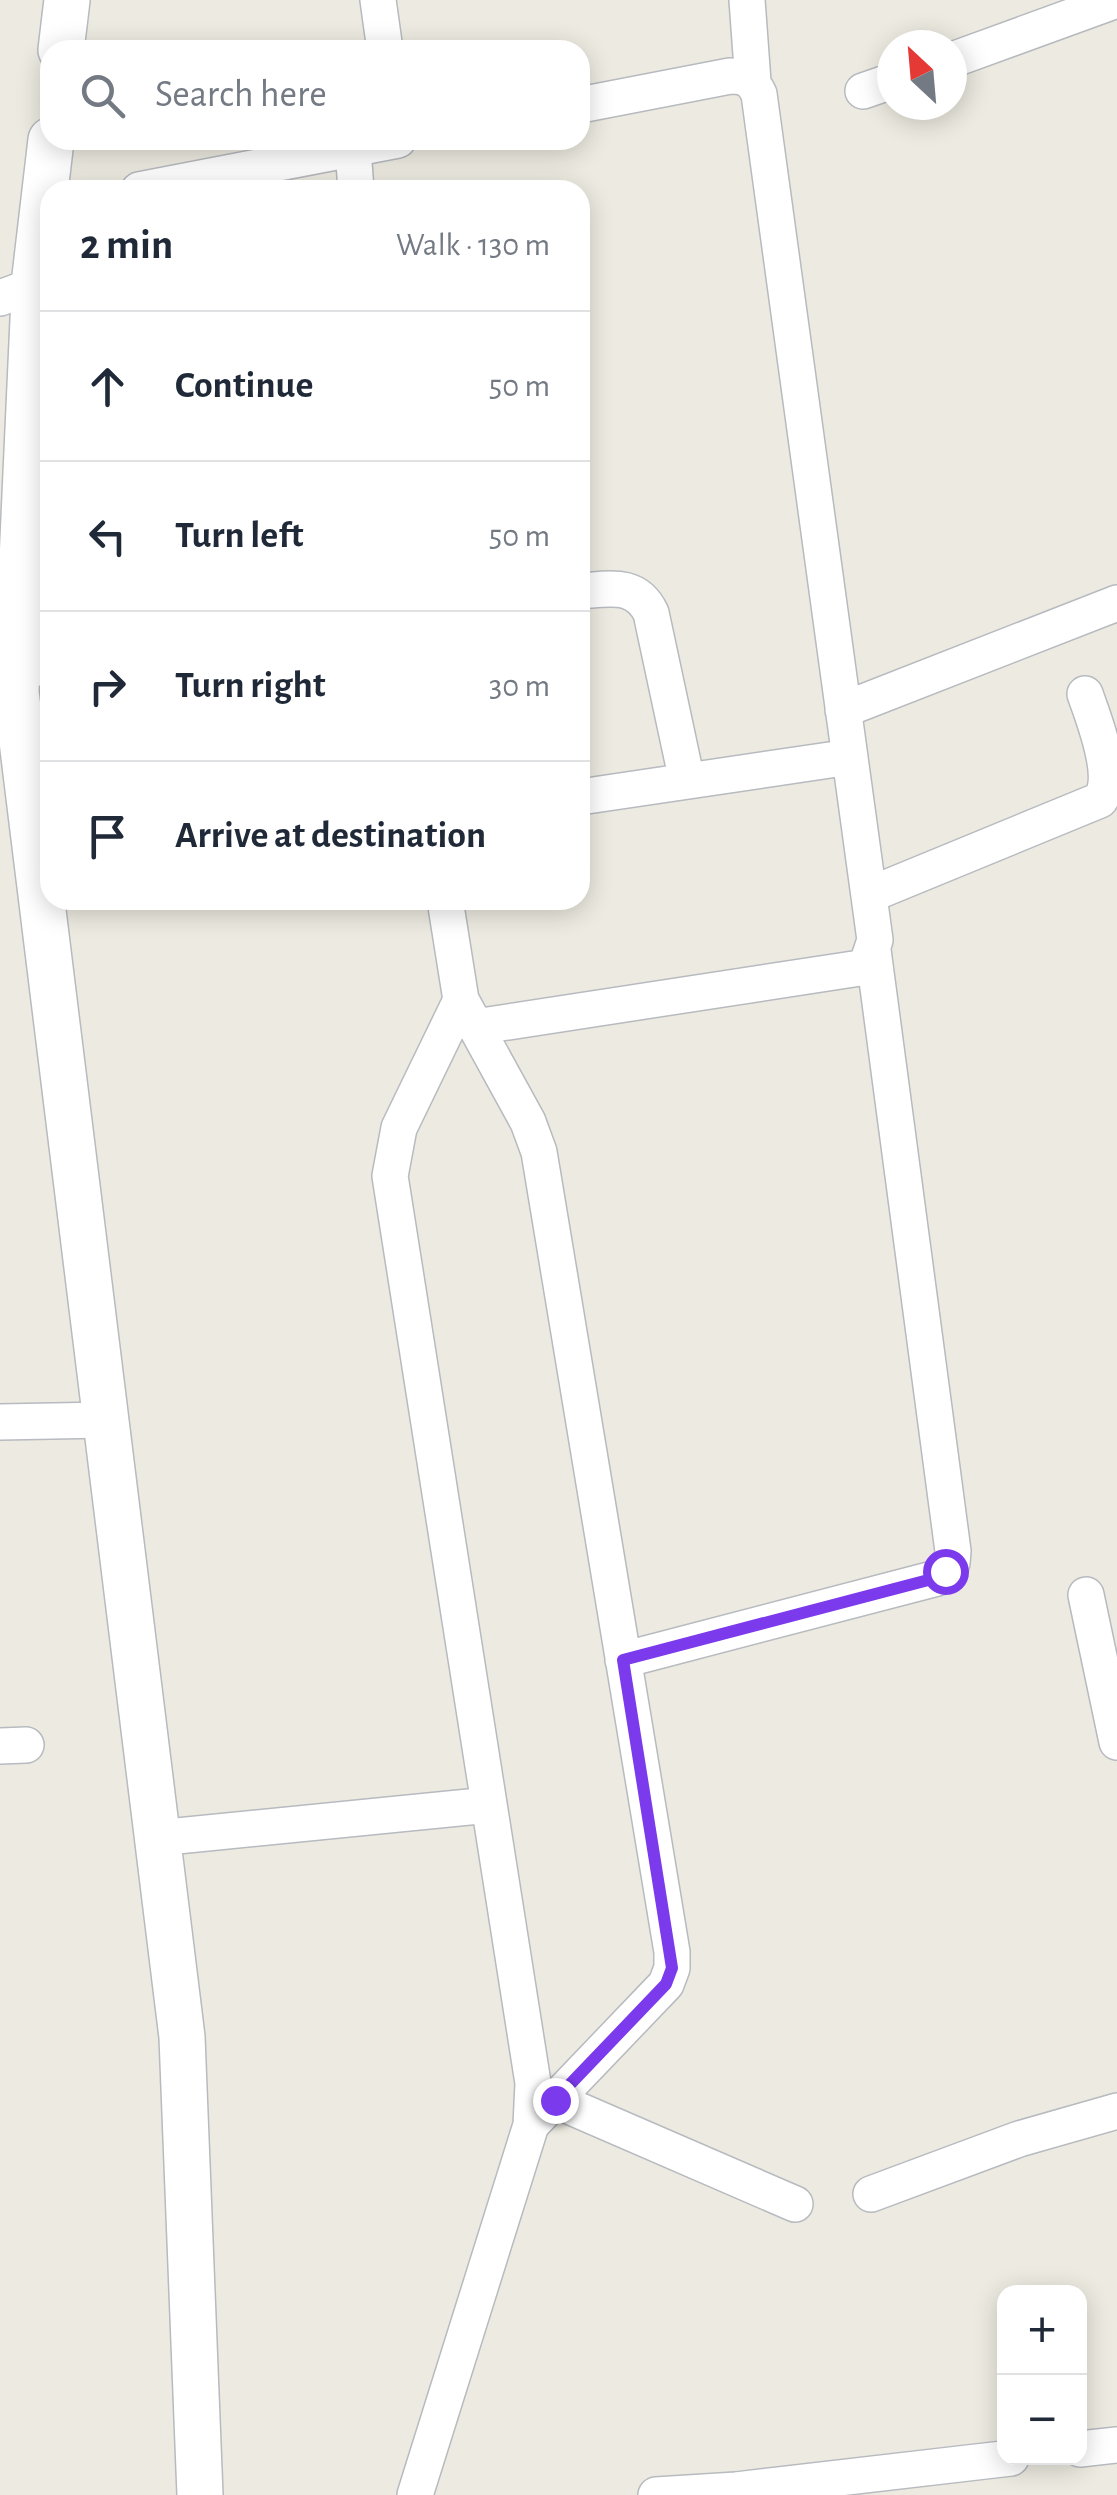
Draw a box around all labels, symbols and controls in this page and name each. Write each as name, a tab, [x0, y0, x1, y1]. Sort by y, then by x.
north arrow	[877, 30, 967, 120]
search box	[40, 40, 590, 150]
icon: search	[75, 68, 130, 123]
text: Search here	[155, 76, 327, 114]
text: 2 min	[80, 224, 173, 266]
text: Walk · 130 m	[396, 229, 550, 261]
icon: ahead	[80, 359, 135, 414]
text: Continue	[175, 367, 313, 405]
text: 50 m	[489, 370, 550, 402]
icon: left	[80, 509, 135, 564]
text: Turn left	[175, 517, 303, 555]
text: 50 m	[489, 520, 550, 552]
icon: right	[80, 659, 135, 714]
text: Turn right	[175, 667, 325, 705]
text: 30 m	[489, 670, 550, 702]
icon: arrive	[80, 809, 135, 864]
text: Arrive at destination	[175, 817, 486, 855]
route start	[923, 1549, 969, 1595]
route end	[533, 2078, 579, 2124]
map controls	[997, 2285, 1087, 2465]
button: +	[997, 2285, 1087, 2375]
button: −	[997, 2375, 1087, 2465]

